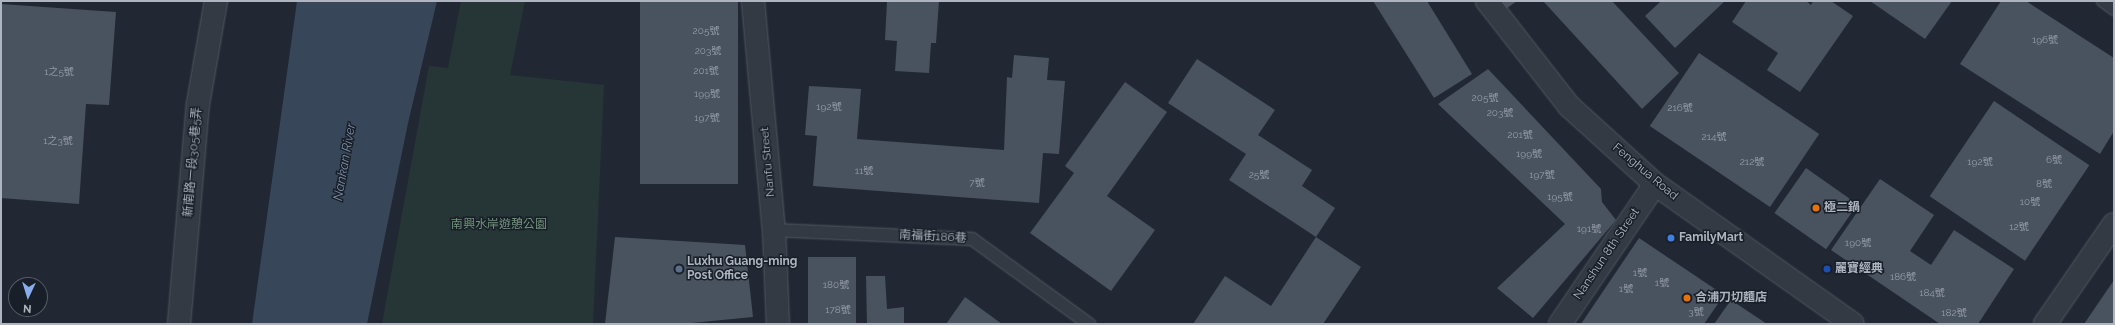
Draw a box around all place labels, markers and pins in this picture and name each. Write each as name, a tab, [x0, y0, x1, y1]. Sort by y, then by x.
place label: 極二鍋	[1824, 201, 1860, 215]
marker: 極二鍋	[1811, 203, 1821, 213]
place label: FamilyMart	[1679, 231, 1743, 245]
marker: FamilyMart	[1666, 233, 1676, 243]
place label: Luxhu Guang-ming Post Office	[687, 255, 797, 283]
place label: 麗寶經典	[1835, 262, 1883, 276]
marker: Luxhu Guang-ming Post Office	[674, 264, 684, 274]
marker: 麗寶經典	[1822, 264, 1832, 274]
place label: 合浦刀切麵店	[1695, 291, 1767, 305]
marker: 合浦刀切麵店	[1682, 293, 1692, 303]

